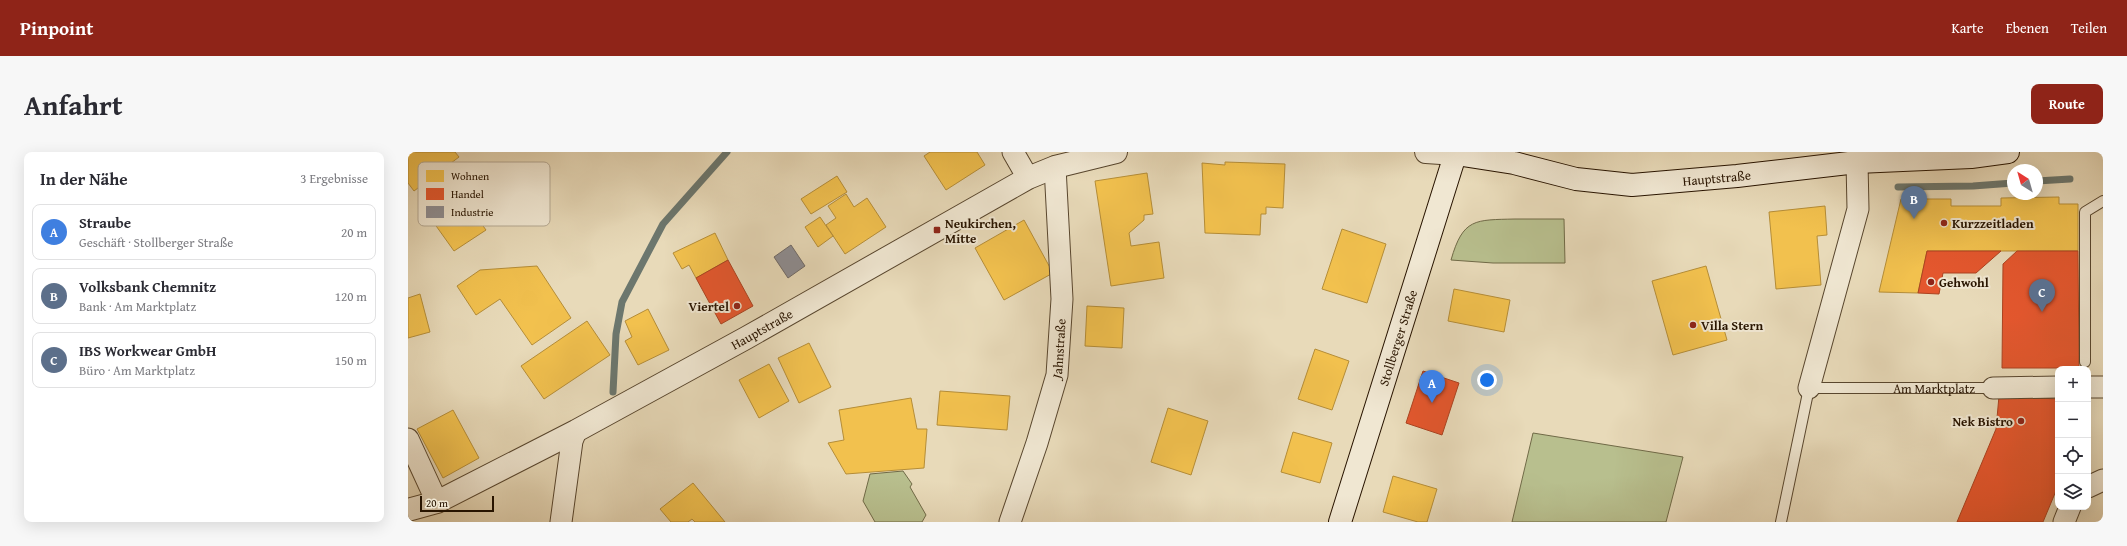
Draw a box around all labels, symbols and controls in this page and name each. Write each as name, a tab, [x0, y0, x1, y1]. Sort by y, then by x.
text: Pinpoint	[20, 14, 93, 42]
text: Karte	[1951, 18, 1984, 38]
text: Ebenen	[2006, 18, 2049, 38]
text: Teilen	[2071, 18, 2107, 38]
text: Anfahrt	[24, 84, 123, 125]
button: Route	[2031, 84, 2103, 124]
legend	[418, 162, 550, 226]
north arrow	[2007, 164, 2043, 200]
street label: Hauptstraße	[1682, 165, 1752, 190]
text: In der Nähe	[40, 166, 128, 191]
text: Wohnen	[451, 168, 490, 184]
text: 3 Ergebnisse	[300, 169, 368, 188]
text: Handel	[451, 186, 484, 202]
pin: B	[1901, 186, 1927, 219]
text: Industrie	[451, 204, 493, 220]
text: Straube	[79, 212, 131, 233]
place label: Neukirchen, Mitte	[945, 214, 1016, 248]
place label: Kurzzeitladen	[1952, 214, 2034, 233]
marker: Kurzzeitladen	[1939, 218, 1949, 228]
text: A	[50, 223, 58, 242]
text: 20 m	[341, 223, 367, 242]
marker: Neukirchen, Mitte	[932, 225, 942, 235]
text: Geschäft · Stollberger Straße	[79, 233, 233, 252]
place label: Gehwohl	[1939, 273, 1989, 292]
text: Volksbank Chemnitz	[79, 276, 216, 297]
marker: Gehwohl	[1926, 277, 1936, 287]
pin: C	[2029, 279, 2055, 312]
text: B	[50, 287, 58, 306]
text: 120 m	[335, 287, 367, 306]
street label: Stollberger Straße	[1374, 287, 1422, 388]
text: Bank · Am Marktplatz	[79, 297, 196, 316]
place label: Viertel	[689, 297, 729, 316]
marker: Viertel	[732, 301, 742, 311]
street label: Hauptstraße	[727, 304, 796, 354]
place label: Villa Stern	[1701, 316, 1763, 335]
street label: Jahnstraße	[1046, 318, 1070, 383]
marker: Villa Stern	[1688, 320, 1698, 330]
text: IBS Workwear GmbH	[79, 340, 216, 361]
text: C	[50, 351, 58, 370]
text: 150 m	[335, 351, 367, 370]
text: Büro · Am Marktplatz	[79, 361, 195, 380]
map controls	[2055, 366, 2091, 510]
button: +	[2055, 366, 2091, 402]
pin: A	[1419, 370, 1445, 403]
your location	[1477, 370, 1497, 390]
street label: Am Marktplatz	[1893, 379, 1975, 398]
button: −	[2055, 402, 2091, 438]
place label: Nek Bistro	[1952, 412, 2013, 431]
marker: Nek Bistro	[2016, 416, 2026, 426]
button: locate	[2055, 438, 2091, 474]
button: layers	[2055, 474, 2091, 510]
scale bar	[420, 494, 494, 513]
text: 20 m	[426, 495, 448, 511]

